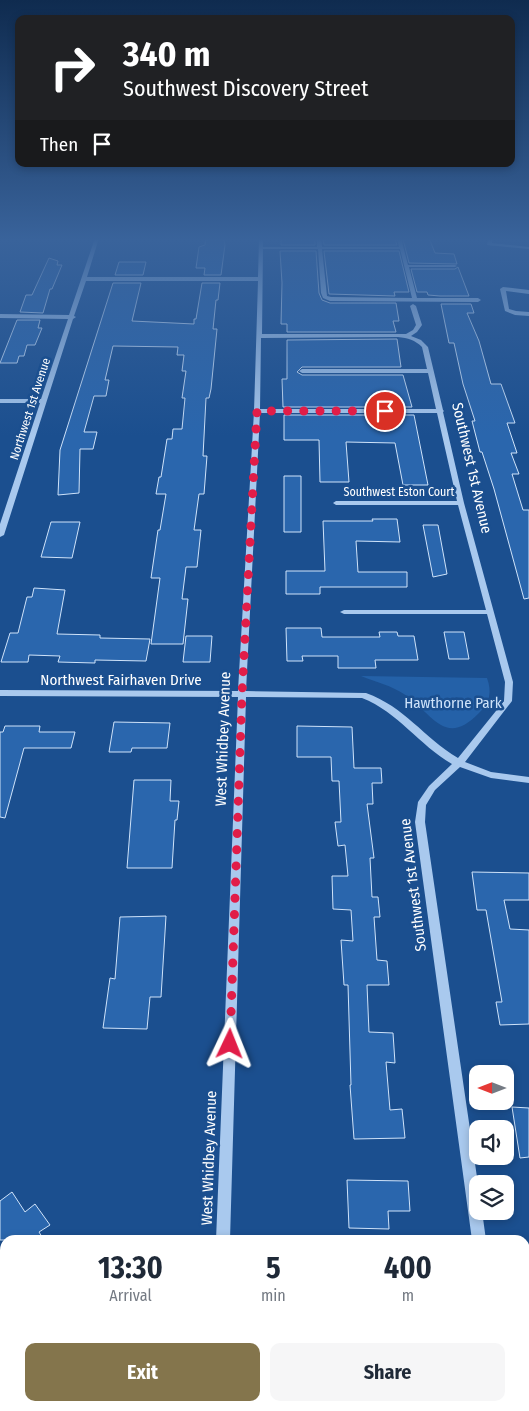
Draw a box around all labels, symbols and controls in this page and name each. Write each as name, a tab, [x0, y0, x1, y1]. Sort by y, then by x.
text: 340 m	[123, 33, 211, 75]
icon: right	[40, 35, 105, 100]
text: Southwest Discovery Street	[123, 75, 368, 102]
icon: arrive	[88, 130, 116, 158]
text: Then	[40, 133, 78, 156]
street label: Northwest 1st Avenue	[7, 356, 53, 462]
pin	[364, 390, 406, 432]
icon: arrive	[371, 397, 399, 425]
street label: Southwest 1st Avenue	[448, 401, 496, 535]
street label: Southwest Eston Court	[344, 485, 455, 499]
street label: Northwest Fairhaven Drive	[40, 671, 202, 689]
street label: West Whidbey Avenue	[212, 671, 234, 807]
park label: Hawthorne Park	[404, 694, 502, 712]
street label: Southwest 1st Avenue	[396, 817, 430, 953]
position arrow	[203, 1017, 255, 1069]
north arrow	[469, 1065, 514, 1110]
map controls	[469, 1065, 514, 1220]
street label: West Whidbey Avenue	[198, 1090, 220, 1226]
button: sound	[469, 1120, 514, 1165]
button: layers	[469, 1175, 514, 1220]
text: 13:30	[98, 1250, 163, 1286]
text: 5	[266, 1250, 281, 1286]
text: 400	[384, 1250, 432, 1286]
text: Arrival	[109, 1286, 152, 1305]
text: min	[261, 1286, 286, 1305]
text: m	[402, 1286, 414, 1305]
button: Exit	[25, 1343, 260, 1401]
button: Share	[270, 1343, 505, 1401]

